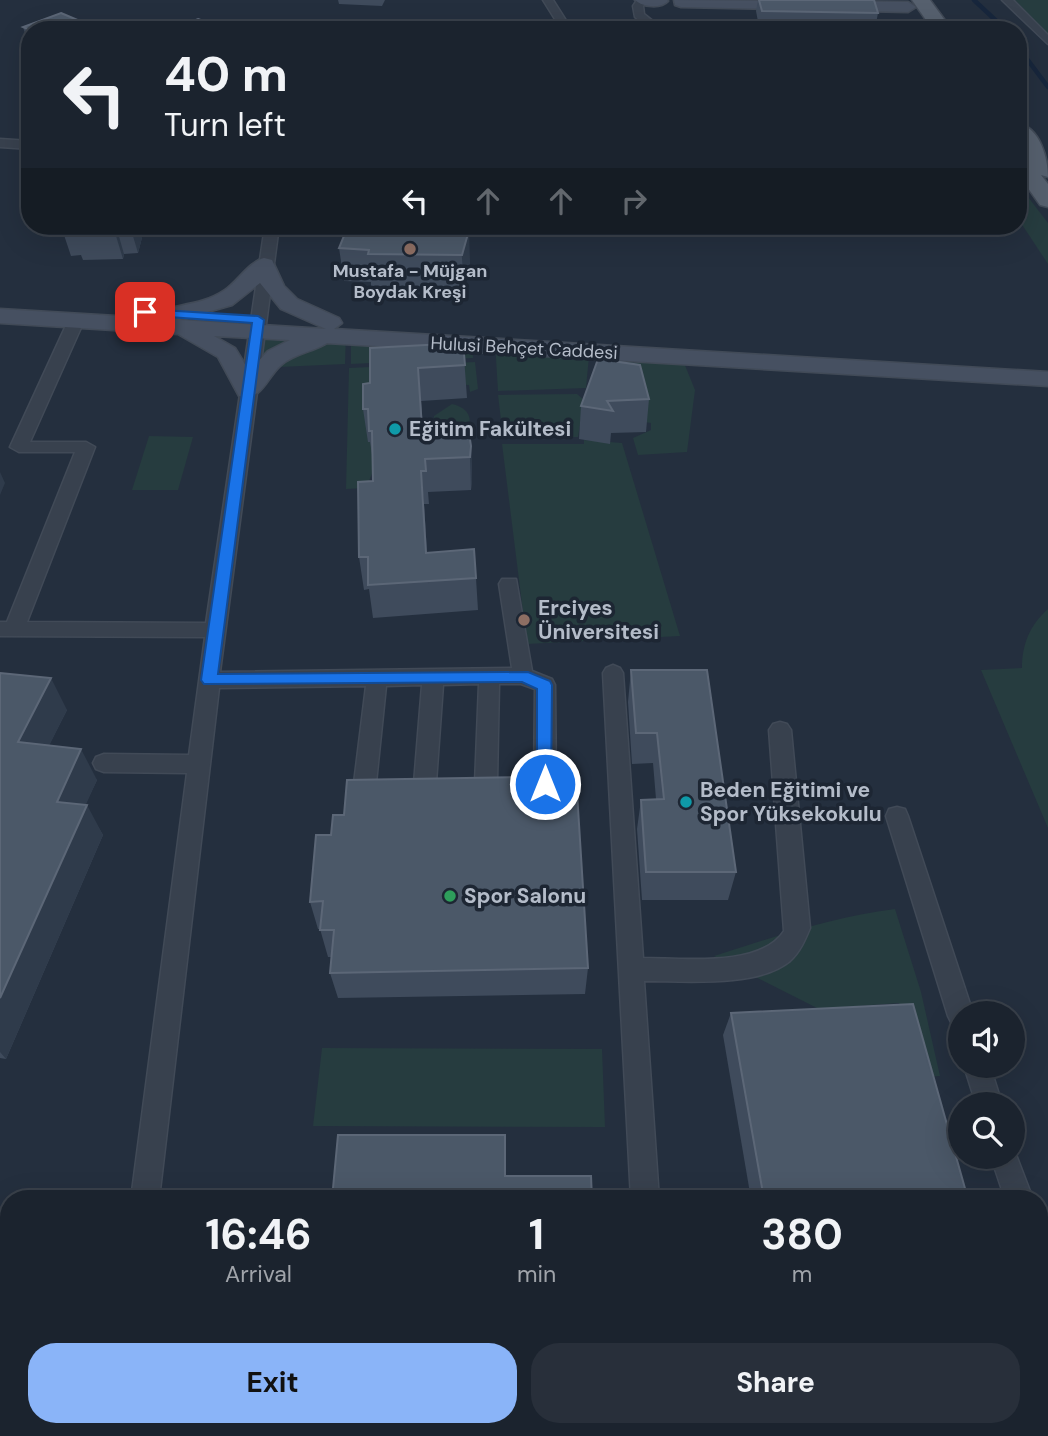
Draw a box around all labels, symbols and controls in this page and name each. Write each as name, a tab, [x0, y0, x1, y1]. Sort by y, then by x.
text: 40 m	[164, 42, 288, 106]
icon: left	[49, 49, 140, 140]
text: Turn left	[164, 104, 286, 146]
icon: left	[396, 182, 434, 220]
icon: ahead	[469, 182, 507, 220]
icon: ahead	[542, 182, 580, 220]
icon: right	[615, 182, 653, 220]
marker: Mustafa - Müjgan Boydak Kreşi	[402, 241, 418, 257]
place label: Mustafa - Müjgan Boydak Kreşi	[333, 259, 487, 304]
pin	[115, 282, 175, 342]
icon: arrive	[126, 293, 164, 331]
street label: Hulusi Behçet Caddesi	[430, 331, 618, 365]
place label: Eğitim Fakültesi	[409, 415, 571, 443]
marker: Eğitim Fakültesi	[387, 421, 403, 437]
place label: Erciyes Üniversitesi	[538, 594, 659, 646]
marker: Erciyes Üniversitesi	[516, 612, 532, 628]
position arrow	[508, 747, 582, 821]
place label: Beden Eğitimi ve Spor Yüksekokulu	[700, 776, 882, 828]
marker: Beden Eğitimi ve Spor Yüksekokulu	[678, 794, 694, 810]
place label: Spor Salonu	[464, 882, 586, 910]
marker: Spor Salonu	[442, 888, 458, 904]
map controls	[948, 1001, 1025, 1169]
button: sound	[948, 1001, 1025, 1078]
button: search	[948, 1092, 1025, 1169]
text: 16:46	[205, 1207, 312, 1262]
text: 1	[529, 1207, 544, 1262]
text: 380	[761, 1207, 843, 1262]
text: Arrival	[225, 1259, 292, 1289]
text: min	[517, 1259, 556, 1289]
text: m	[792, 1259, 812, 1289]
button: Exit	[28, 1343, 517, 1423]
button: Share	[531, 1343, 1020, 1423]

